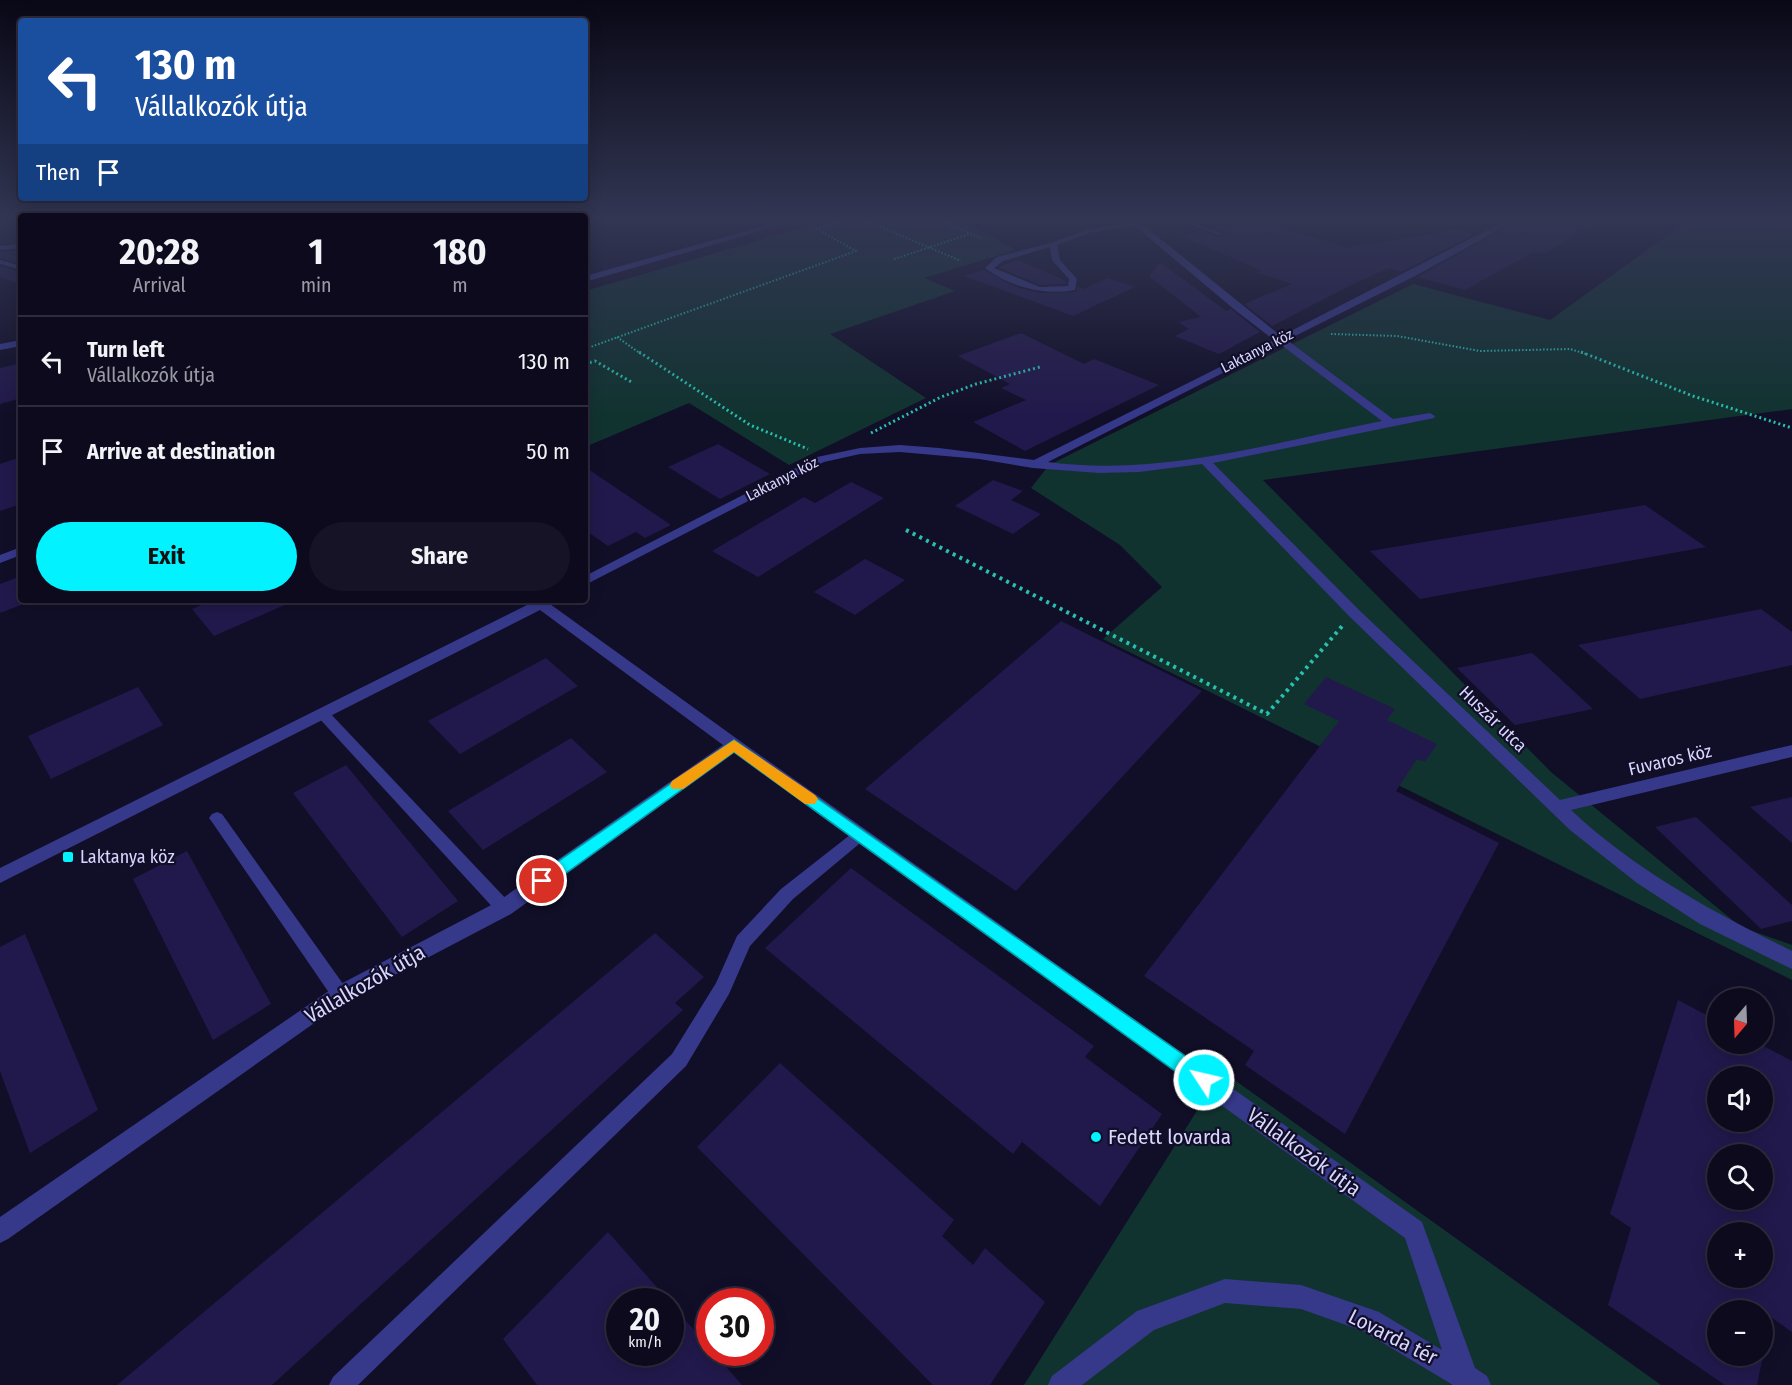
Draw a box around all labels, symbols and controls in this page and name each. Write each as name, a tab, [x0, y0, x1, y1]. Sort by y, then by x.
text: 130 m	[135, 40, 236, 90]
icon: left	[36, 42, 114, 120]
text: Vállalkozók útja	[135, 91, 308, 123]
icon: arrive	[92, 156, 125, 189]
text: Then	[36, 159, 80, 186]
text: 20:28	[119, 230, 199, 274]
text: 1	[309, 230, 324, 274]
text: 180	[433, 230, 487, 274]
text: Arrival	[133, 273, 186, 297]
text: min	[301, 273, 332, 297]
text: m	[452, 273, 468, 297]
street label: Laktanya köz	[1218, 325, 1296, 377]
text: Turn left	[87, 336, 165, 363]
icon: left	[36, 345, 69, 378]
text: 130 m	[518, 348, 570, 375]
text: Vállalkozók útja	[87, 363, 215, 387]
icon: arrive	[36, 435, 69, 468]
text: Arrive at destination	[87, 438, 275, 465]
text: 50 m	[526, 438, 570, 465]
street label: Laktanya köz	[743, 453, 821, 505]
button: Exit	[36, 522, 297, 591]
button: Share	[309, 522, 570, 591]
street label: Huszár utca	[1455, 681, 1532, 757]
street label: Fuvaros köz	[1626, 740, 1714, 780]
place label: Laktanya köz	[80, 846, 175, 868]
marker: Laktanya köz	[61, 850, 75, 864]
pin	[516, 855, 567, 906]
icon: arrive	[525, 864, 558, 897]
street label: Vállalkozók útja	[300, 939, 430, 1029]
north arrow	[1707, 988, 1773, 1054]
map controls	[1707, 988, 1773, 1366]
position arrow	[1172, 1048, 1236, 1112]
button: sound	[1707, 1066, 1773, 1132]
street label: Vállalkozók útja	[1242, 1102, 1366, 1202]
place label: Fedett lovarda	[1108, 1124, 1231, 1150]
marker: Fedett lovarda	[1089, 1130, 1103, 1144]
button: search	[1707, 1144, 1773, 1210]
button: +	[1707, 1222, 1773, 1288]
speed limit sign: 30	[696, 1288, 774, 1366]
button: −	[1707, 1300, 1773, 1366]
text: 20	[630, 1302, 660, 1338]
street label: Lovarda tér	[1344, 1303, 1443, 1371]
text: km/h	[628, 1333, 662, 1351]

